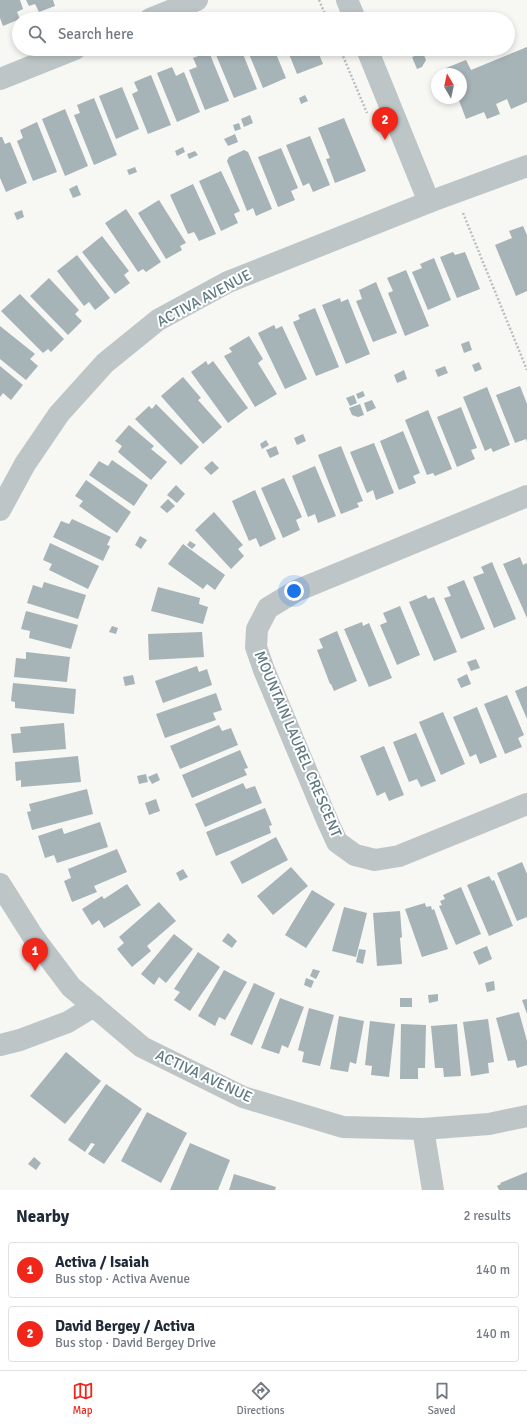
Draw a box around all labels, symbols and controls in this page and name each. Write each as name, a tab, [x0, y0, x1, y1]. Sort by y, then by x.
search box	[12, 12, 515, 56]
icon: search	[26, 23, 48, 45]
text: Search here	[58, 25, 134, 43]
north arrow	[431, 68, 467, 104]
pin: 2	[372, 107, 398, 140]
street label: ACTIVA AVENUE	[154, 266, 254, 330]
your location	[284, 581, 304, 601]
street label: MOUNTAIN LAUREL CRESCENT	[250, 648, 346, 840]
pin: 1	[22, 938, 48, 971]
street label: ACTIVA AVENUE	[153, 1046, 255, 1106]
text: Nearby	[16, 1206, 69, 1227]
text: 2 results	[463, 1208, 511, 1224]
text: Activa / Isaiah	[55, 1253, 149, 1271]
text: 1	[26, 1262, 34, 1278]
text: 140 m	[476, 1262, 510, 1278]
text: Bus stop · Activa Avenue	[55, 1271, 190, 1287]
text: David Bergey / Activa	[55, 1317, 195, 1335]
text: 2	[26, 1326, 34, 1342]
text: 140 m	[476, 1326, 510, 1342]
text: Bus stop · David Bergey Drive	[55, 1335, 216, 1351]
tab: Map	[72, 1380, 94, 1417]
tab: Directions	[237, 1380, 285, 1417]
tab: Saved	[428, 1380, 455, 1417]

